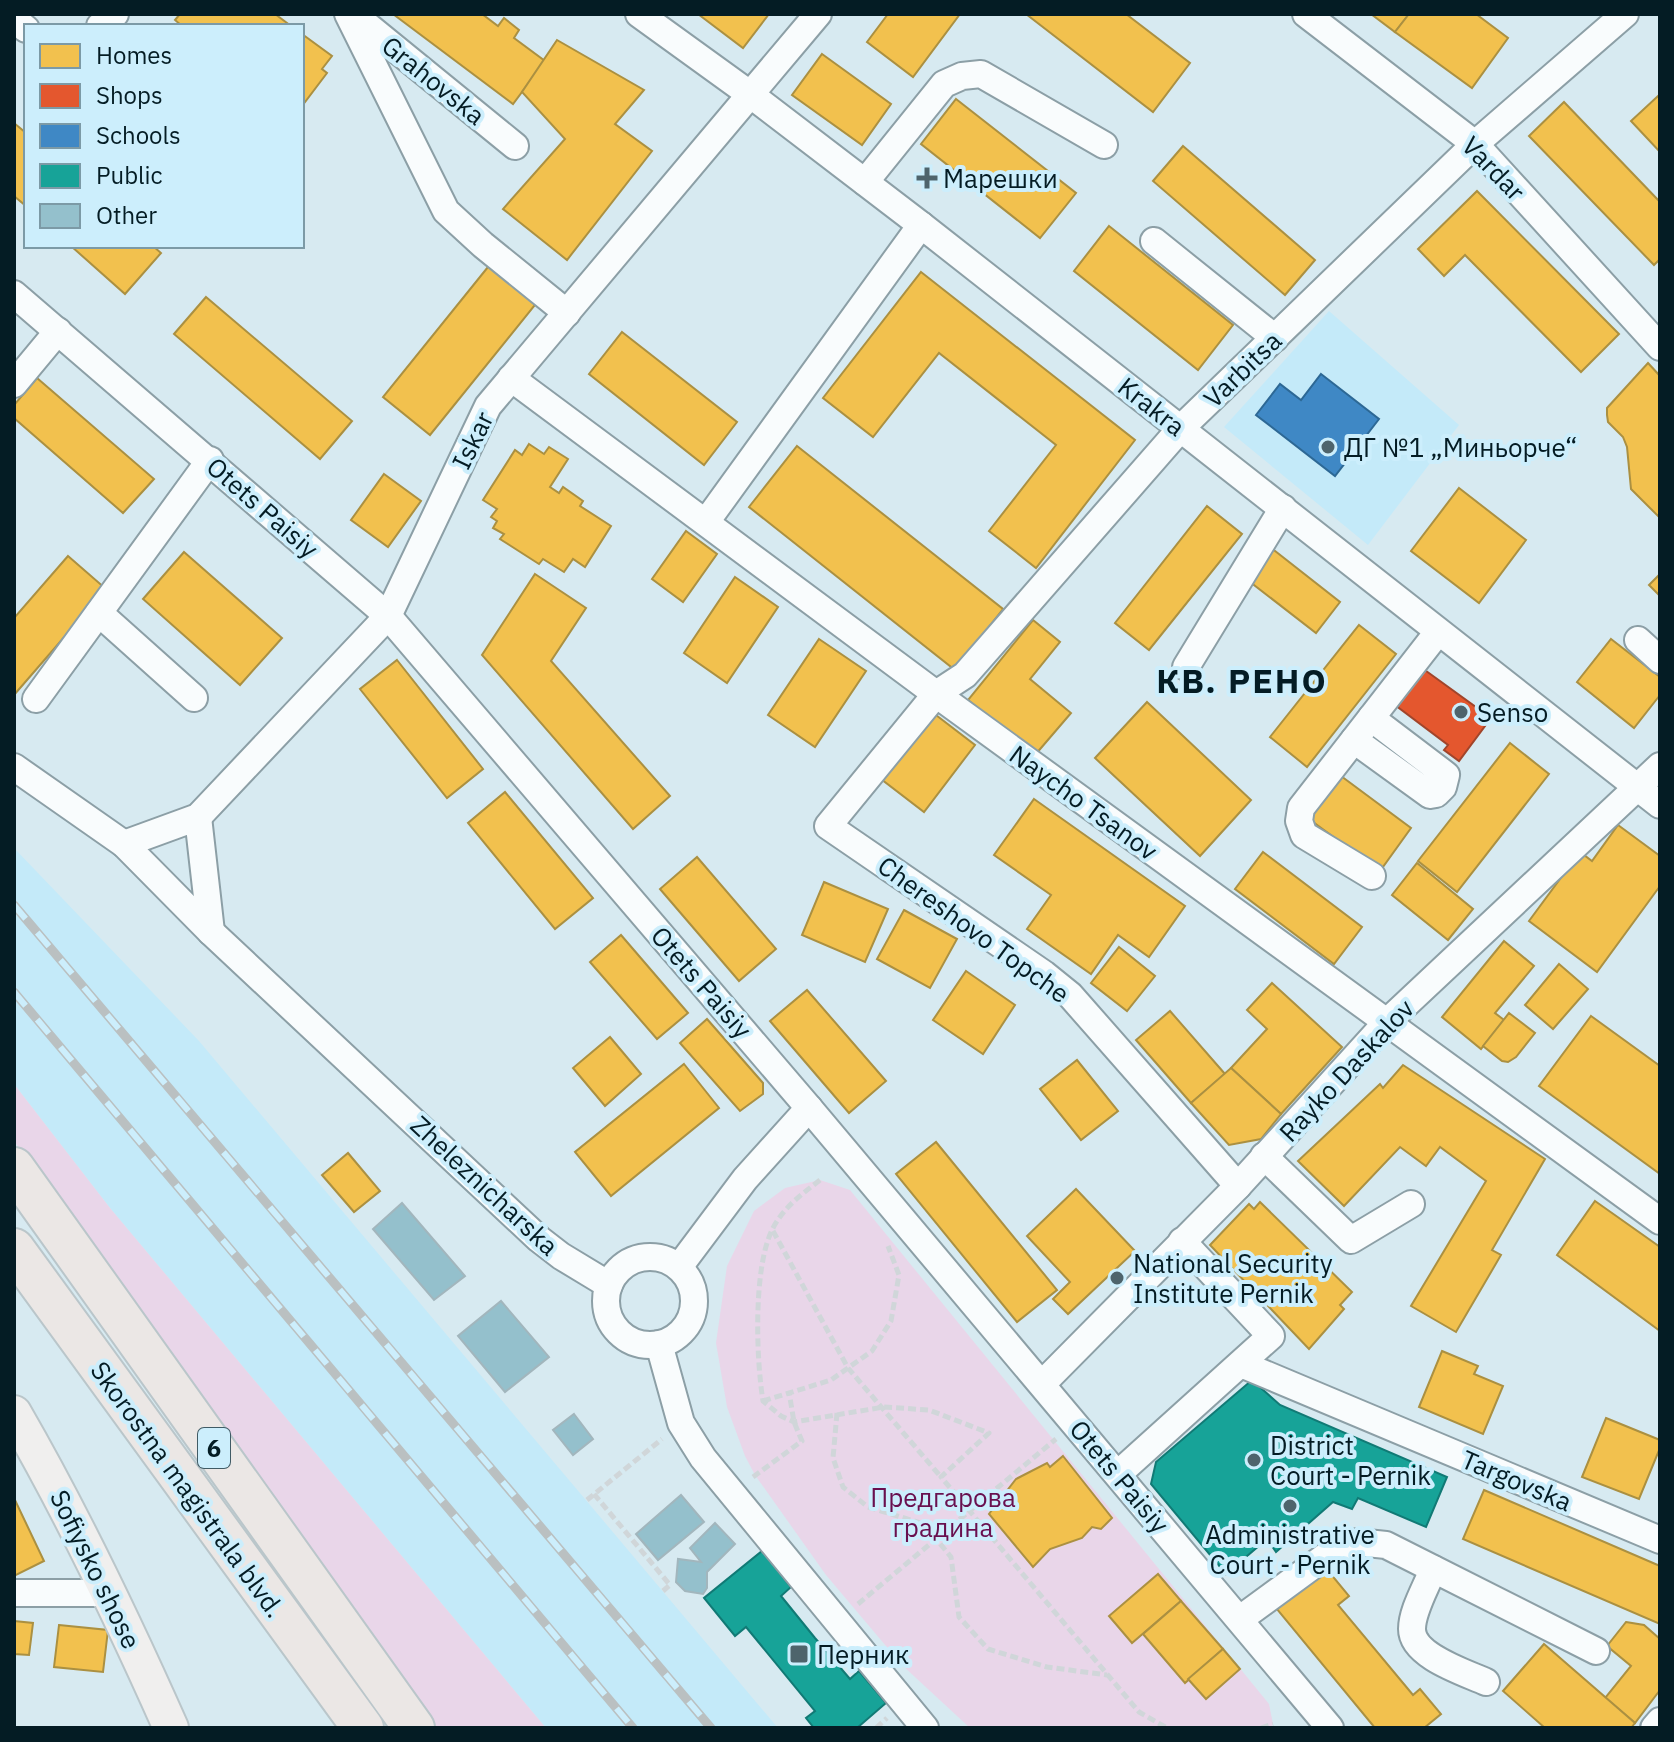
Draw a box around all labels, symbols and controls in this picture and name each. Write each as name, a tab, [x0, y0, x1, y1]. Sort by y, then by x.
legend	[24, 24, 304, 248]
street label: Grahovska	[375, 28, 493, 132]
text: Homes	[96, 39, 172, 71]
text: Shops	[96, 79, 163, 111]
text: Schools	[96, 119, 181, 151]
street label: Vardar	[1455, 129, 1533, 208]
text: Public	[96, 159, 163, 191]
place label: Марешки	[943, 161, 1058, 195]
marker: Марешки	[918, 169, 936, 187]
text: Other	[96, 199, 157, 231]
street label: Varbitsa	[1196, 323, 1288, 414]
street label: Krakra	[1111, 369, 1193, 443]
street label: Iskar	[444, 405, 501, 474]
place label: ДГ №1 „Миньорче“	[1344, 430, 1577, 464]
marker: ДГ №1 „Миньорче“	[1319, 438, 1337, 456]
street label: Otets Paisiy	[200, 449, 326, 565]
district label: КВ. РЕНО	[1156, 658, 1328, 702]
place label: Senso	[1477, 695, 1548, 729]
marker: Senso	[1452, 703, 1470, 721]
street label: Naycho Tsanov	[1003, 737, 1165, 867]
street label: Chereshovo Topche	[871, 848, 1077, 1010]
street label: Otets Paisiy	[644, 919, 760, 1045]
street label: Rayko Daskalov	[1271, 991, 1421, 1148]
street label: Zheleznicharska	[404, 1108, 566, 1262]
place label: National Security Institute Pernik	[1133, 1246, 1333, 1310]
marker: National Security Institute Pernik	[1108, 1269, 1126, 1287]
street label: Skorostna magistrala blvd.	[84, 1354, 292, 1624]
street label: Otets Paisiy	[1063, 1412, 1177, 1540]
road number: 6	[198, 1428, 230, 1468]
place label: District Court - Pernik	[1270, 1428, 1431, 1492]
street label: Targovska	[1457, 1442, 1577, 1518]
marker: District Court - Pernik	[1245, 1451, 1263, 1469]
park label: Предгарова градина	[870, 1480, 1016, 1544]
street label: Sofiysko shose	[43, 1484, 149, 1654]
marker: Administrative Court - Pernik	[1281, 1497, 1299, 1515]
place label: Administrative Court - Pernik	[1205, 1517, 1375, 1581]
place label: Перник	[817, 1637, 909, 1671]
marker: Перник	[788, 1643, 810, 1665]

